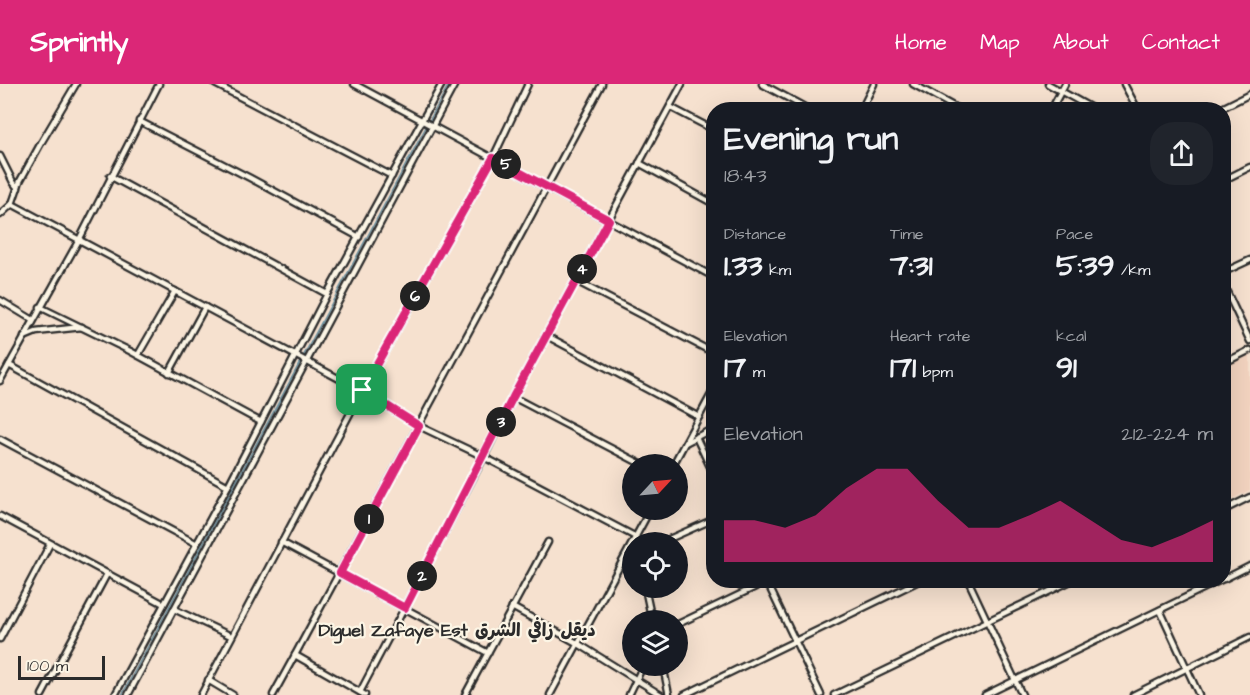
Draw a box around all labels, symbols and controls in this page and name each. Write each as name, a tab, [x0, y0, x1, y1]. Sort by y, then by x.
text: Sprintly	[30, 23, 128, 62]
text: Home	[895, 28, 947, 57]
text: Map	[980, 28, 1020, 57]
text: About	[1053, 28, 1109, 57]
text: Contact	[1142, 28, 1220, 57]
text: Evening run	[724, 116, 898, 162]
button: share	[1150, 122, 1213, 185]
pin: 5	[491, 149, 521, 179]
text: 5	[500, 153, 512, 175]
text: 18:43	[724, 162, 767, 190]
text: Distance	[724, 223, 786, 245]
text: Time	[890, 223, 924, 245]
text: Pace	[1056, 223, 1093, 245]
text: 1.33	[724, 245, 763, 287]
text: 7:31	[890, 245, 933, 287]
text: 5:39	[1056, 245, 1115, 287]
pin: 4	[567, 254, 597, 284]
text: 4	[577, 258, 587, 280]
text: km	[763, 259, 791, 281]
text: /km	[1115, 259, 1151, 281]
pin: 6	[400, 281, 430, 311]
text: 6	[410, 285, 420, 307]
text: Elevation	[724, 325, 787, 347]
text: Heart rate	[890, 325, 970, 347]
text: kcal	[1056, 325, 1087, 347]
text: 17	[724, 347, 746, 389]
text: 171	[890, 347, 916, 389]
text: 91	[1056, 347, 1077, 389]
text: m	[746, 361, 765, 383]
text: bpm	[916, 361, 953, 383]
pin	[336, 364, 387, 415]
icon: arrive	[345, 373, 378, 406]
pin: 3	[486, 407, 516, 437]
text: 3	[497, 411, 505, 433]
text: Elevation	[724, 420, 803, 448]
text: 212–224 m	[1121, 420, 1213, 448]
north arrow	[622, 454, 688, 520]
map controls	[622, 454, 688, 676]
pin: 1	[354, 504, 384, 534]
text: 1	[368, 508, 370, 530]
button: locate	[622, 532, 688, 598]
pin: 2	[407, 561, 437, 591]
text: 2	[417, 565, 427, 587]
button: layers	[622, 610, 688, 676]
district label: Diguel Zafaye Est ديقل زافي الشرق	[318, 617, 596, 644]
scale bar	[18, 653, 105, 680]
text: 100 m	[27, 655, 68, 677]

